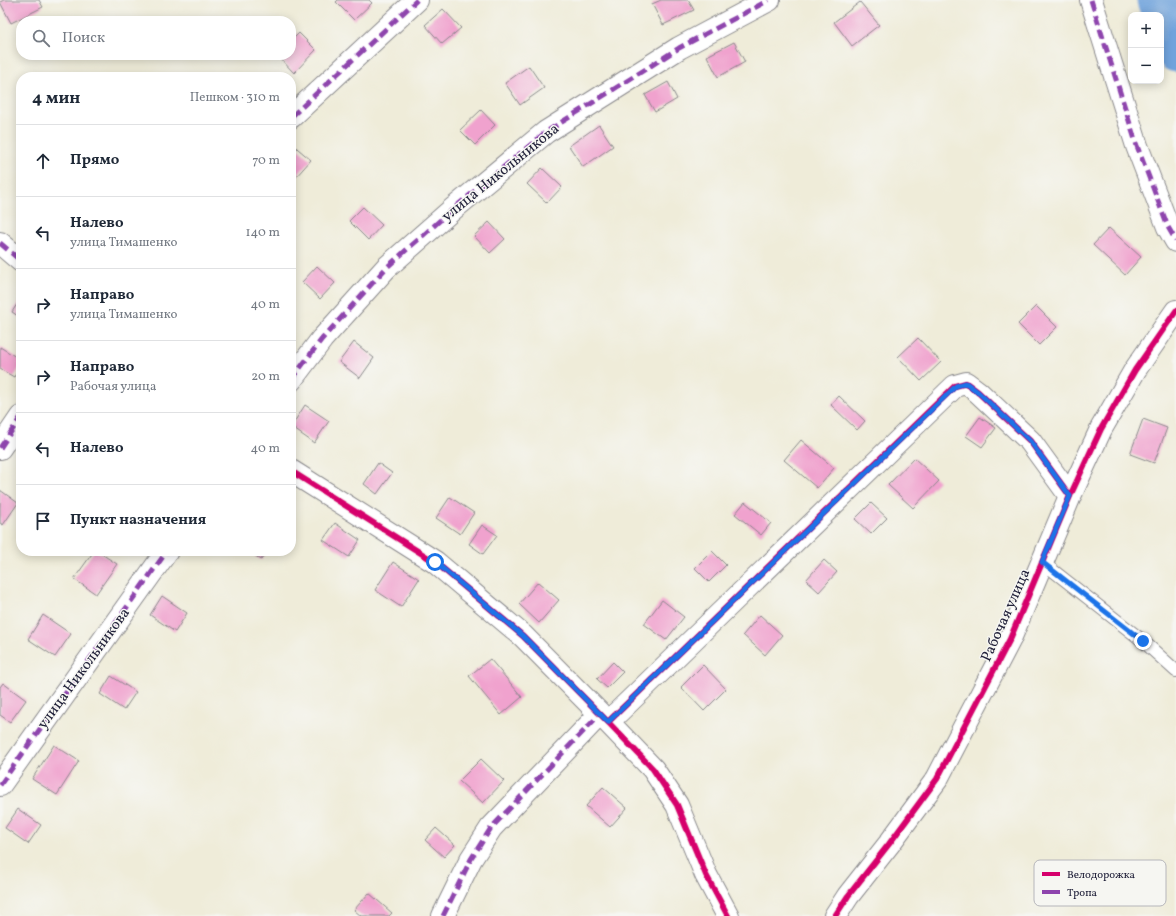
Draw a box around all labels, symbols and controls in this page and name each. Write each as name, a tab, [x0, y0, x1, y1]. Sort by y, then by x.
map controls	[1128, 12, 1164, 84]
button: +	[1128, 12, 1164, 48]
search box	[16, 16, 296, 60]
icon: search	[30, 27, 52, 49]
text: Поиск	[62, 28, 105, 49]
button: −	[1128, 48, 1164, 84]
text: 4 мин	[32, 87, 80, 110]
text: Пешком · 310 m	[190, 89, 280, 107]
street label: улица Никольникова	[438, 119, 564, 227]
icon: ahead	[32, 150, 54, 172]
text: Прямо	[70, 150, 119, 171]
text: 70 m	[252, 152, 280, 170]
text: Налево	[70, 213, 124, 234]
icon: left	[32, 222, 54, 244]
text: 140 m	[246, 224, 280, 242]
text: улица Тимашенко	[70, 234, 177, 252]
text: Направо	[70, 285, 134, 306]
icon: right	[32, 294, 54, 316]
text: 40 m	[251, 296, 280, 314]
text: улица Тимашенко	[70, 306, 177, 324]
text: Направо	[70, 357, 134, 378]
icon: right	[32, 366, 54, 388]
text: 20 m	[251, 368, 280, 386]
text: Рабочая улица	[70, 378, 156, 396]
icon: left	[32, 438, 54, 460]
text: Налево	[70, 438, 124, 459]
text: 40 m	[251, 440, 280, 458]
icon: arrive	[32, 510, 54, 532]
text: Пункт назначения	[70, 510, 206, 531]
route start	[426, 553, 444, 571]
street label: Рабочая улица	[976, 566, 1036, 665]
street label: улица Никольникова	[33, 604, 135, 734]
route end	[1134, 632, 1152, 650]
legend	[1034, 860, 1166, 906]
text: Велодорожка	[1067, 868, 1136, 883]
text: Тропа	[1067, 886, 1098, 901]

